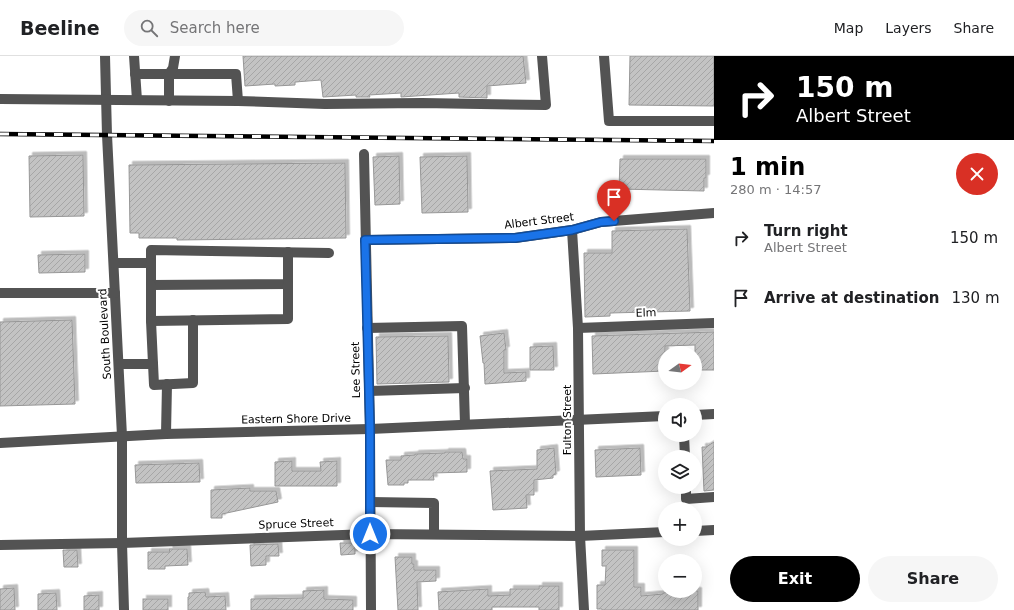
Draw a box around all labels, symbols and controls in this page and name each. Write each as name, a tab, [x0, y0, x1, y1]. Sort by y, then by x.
search box	[124, 10, 404, 46]
text: Beeline	[20, 17, 100, 39]
icon: search	[138, 17, 160, 39]
text: Search here	[170, 19, 260, 37]
text: Map	[834, 20, 863, 36]
text: Layers	[885, 20, 932, 36]
text: Share	[954, 20, 994, 36]
text: 150 m	[796, 71, 893, 104]
icon: right	[730, 72, 782, 124]
text: Albert Street	[796, 105, 911, 126]
text: 1 min	[730, 153, 805, 181]
button: close	[956, 153, 998, 195]
pin	[597, 180, 631, 221]
text: 280 m · 14:57	[730, 182, 821, 197]
icon: arrive	[603, 186, 625, 208]
street label: Albert Street	[503, 210, 575, 232]
text: Turn right	[764, 222, 848, 240]
icon: right	[730, 227, 752, 249]
text: 150 m	[950, 229, 998, 247]
text: Albert Street	[764, 240, 847, 255]
icon: arrive	[730, 287, 752, 309]
street label: South Boulevard	[96, 288, 114, 380]
text: Arrive at destination	[764, 289, 939, 307]
text: 130 m	[951, 289, 1000, 307]
street label: Elm	[635, 306, 657, 320]
street label: Lee Street	[349, 341, 363, 398]
north arrow	[658, 346, 702, 390]
map controls	[658, 346, 702, 598]
street label: Fulton Street	[561, 384, 574, 455]
button: sound	[658, 398, 702, 442]
street label: Eastern Shore Drive	[241, 412, 351, 426]
button: layers	[658, 450, 702, 494]
button: +	[658, 502, 702, 546]
position arrow	[349, 513, 391, 555]
street label: Spruce Street	[258, 516, 334, 532]
button: −	[658, 554, 702, 598]
button: Exit	[730, 556, 860, 602]
button: Share	[868, 556, 998, 602]

